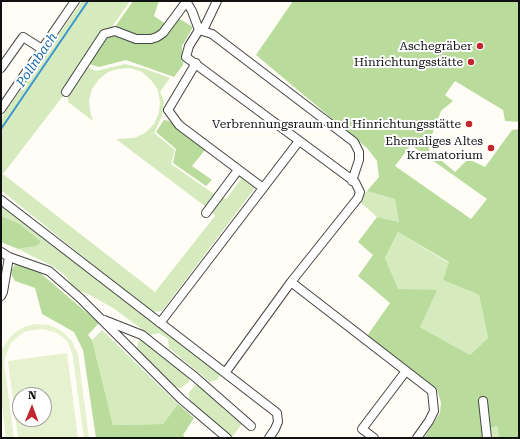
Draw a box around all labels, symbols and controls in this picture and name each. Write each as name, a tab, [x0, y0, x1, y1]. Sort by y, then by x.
water label: Pollnbach	[13, 30, 61, 90]
place label: Aschegräber	[399, 39, 472, 53]
marker: Aschegräber	[475, 41, 485, 51]
place label: Hinrichtungsstätte	[354, 55, 463, 69]
marker: Hinrichtungsstätte	[466, 57, 476, 67]
place label: Verbrennungsraum und Hinrichtungsstätte	[212, 117, 461, 131]
marker: Verbrennungsraum und Hinrichtungsstätte	[464, 119, 474, 129]
place label: Ehemaliges Altes Krematorium	[385, 134, 483, 162]
marker: Ehemaliges Altes Krematorium	[486, 143, 496, 153]
north arrow	[12, 387, 52, 427]
text: N	[28, 389, 37, 402]

